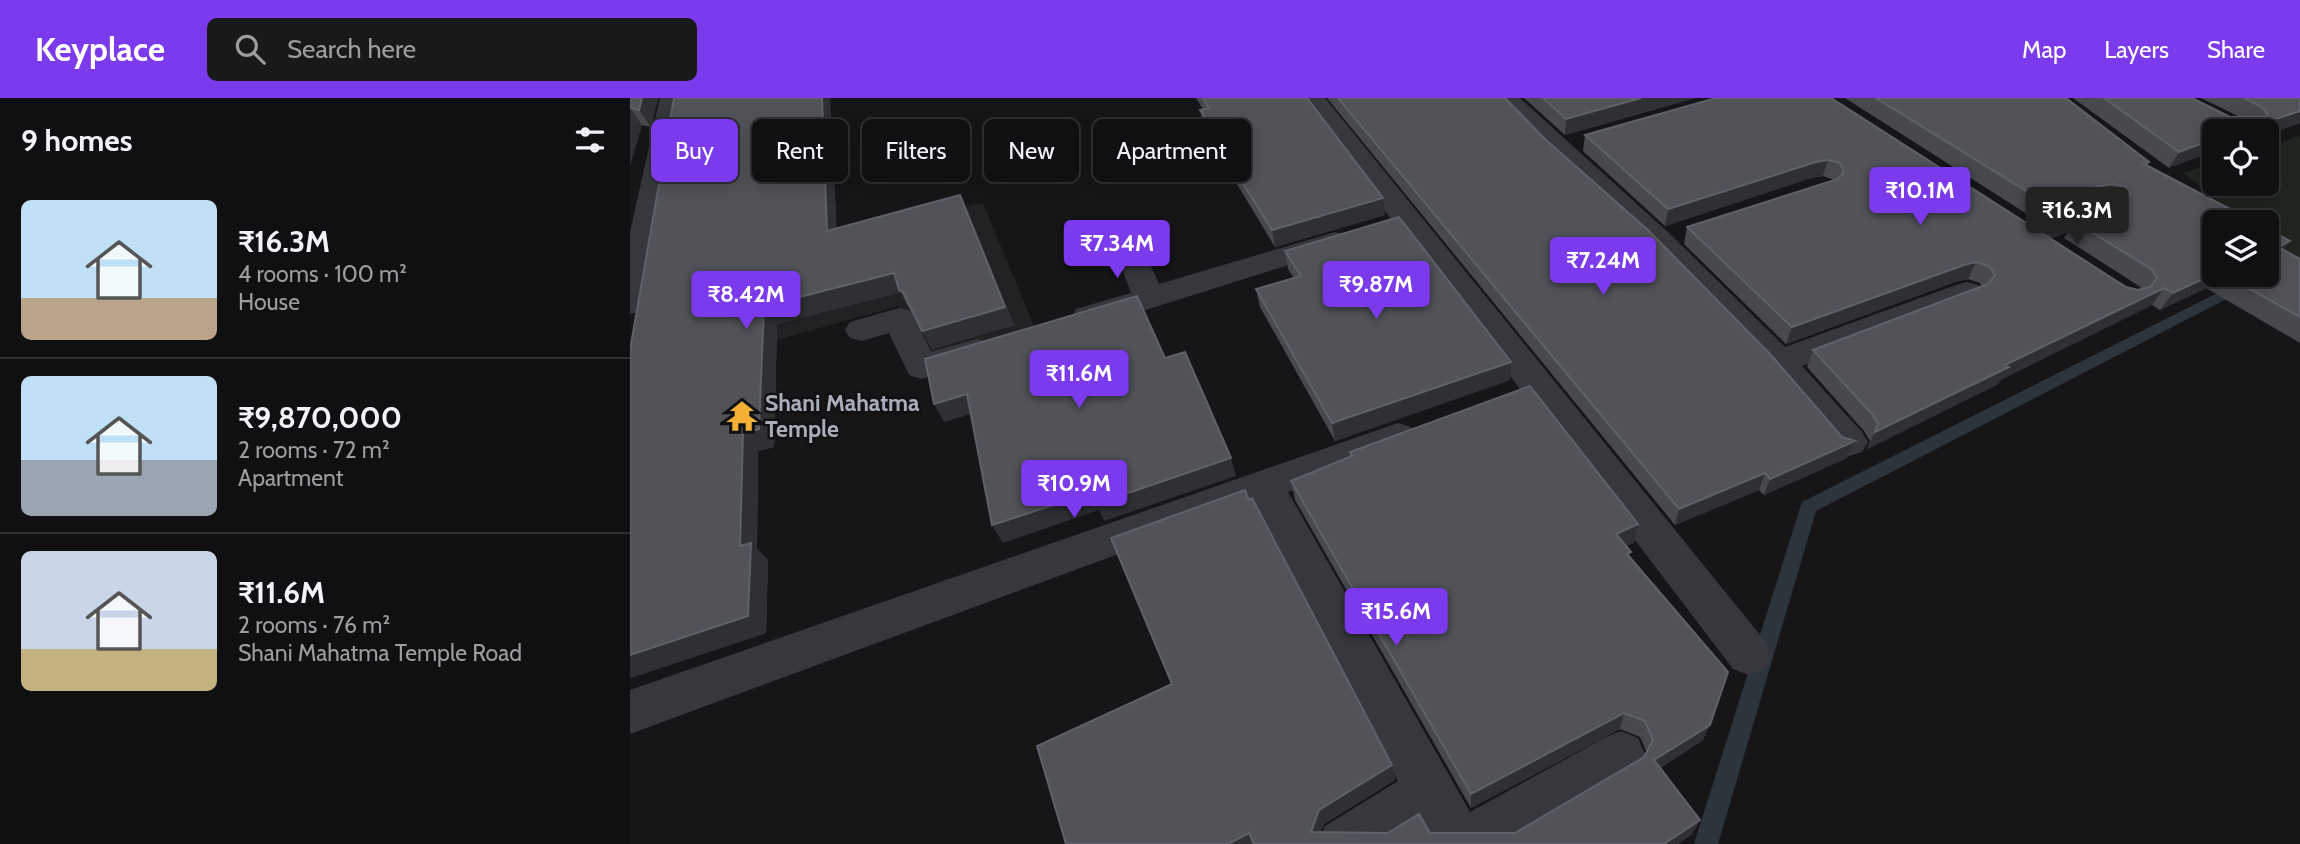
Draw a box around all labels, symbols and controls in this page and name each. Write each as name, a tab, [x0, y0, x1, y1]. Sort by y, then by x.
search box	[207, 18, 697, 81]
text: Keyplace	[35, 29, 165, 69]
icon: search	[231, 30, 269, 68]
text: Search here	[287, 33, 416, 65]
text: Map	[2022, 35, 2066, 64]
text: Layers	[2104, 35, 2169, 64]
text: Share	[2207, 35, 2265, 64]
chip: Buy	[651, 119, 738, 182]
chip: Rent	[752, 119, 848, 182]
chip: Filters	[862, 119, 970, 182]
chip: New	[984, 119, 1079, 182]
chip: Apartment	[1093, 119, 1251, 182]
map controls	[2202, 119, 2279, 287]
button: locate	[2202, 119, 2279, 196]
icon: filters	[571, 121, 609, 159]
text: 9 homes	[21, 122, 132, 159]
pin: ₹10.1M	[1863, 167, 1977, 227]
text: ₹10.1M	[1885, 176, 1955, 204]
pin: ₹16.3M	[2020, 188, 2134, 247]
text: ₹16.3M	[2042, 196, 2112, 224]
button: layers	[2202, 210, 2279, 287]
pin: ₹7.34M	[1060, 220, 1174, 280]
text: ₹16.3M	[238, 223, 330, 260]
icon: home	[77, 228, 161, 312]
text: ₹7.34M	[1080, 229, 1154, 257]
pin: ₹7.24M	[1546, 238, 1660, 297]
text: ₹7.24M	[1566, 246, 1640, 274]
text: 4 rooms · 100 m²	[238, 260, 407, 288]
pin: ₹9.87M	[1319, 262, 1433, 321]
text: ₹9.87M	[1339, 270, 1413, 298]
pin: ₹8.42M	[689, 272, 803, 331]
text: ₹8.42M	[707, 280, 785, 308]
text: House	[238, 288, 300, 316]
pin: ₹11.6M	[1022, 350, 1136, 410]
text: ₹11.6M	[1046, 359, 1112, 387]
place label: Shani Mahatma Temple	[765, 389, 920, 443]
text: ₹9,870,000	[238, 399, 402, 436]
temple icon: Shani Mahatma Temple	[725, 399, 759, 433]
icon: home	[77, 404, 161, 488]
text: 2 rooms · 72 m²	[238, 436, 390, 464]
pin: ₹10.9M	[1017, 460, 1131, 520]
text: Apartment	[238, 464, 343, 492]
text: ₹10.9M	[1037, 469, 1111, 497]
text: ₹11.6M	[238, 574, 325, 611]
icon: home	[77, 579, 161, 663]
pin: ₹15.6M	[1339, 588, 1453, 648]
text: ₹15.6M	[1361, 597, 1431, 625]
text: 2 rooms · 76 m²	[238, 611, 390, 639]
text: Shani Mahatma Temple Road	[238, 639, 522, 667]

